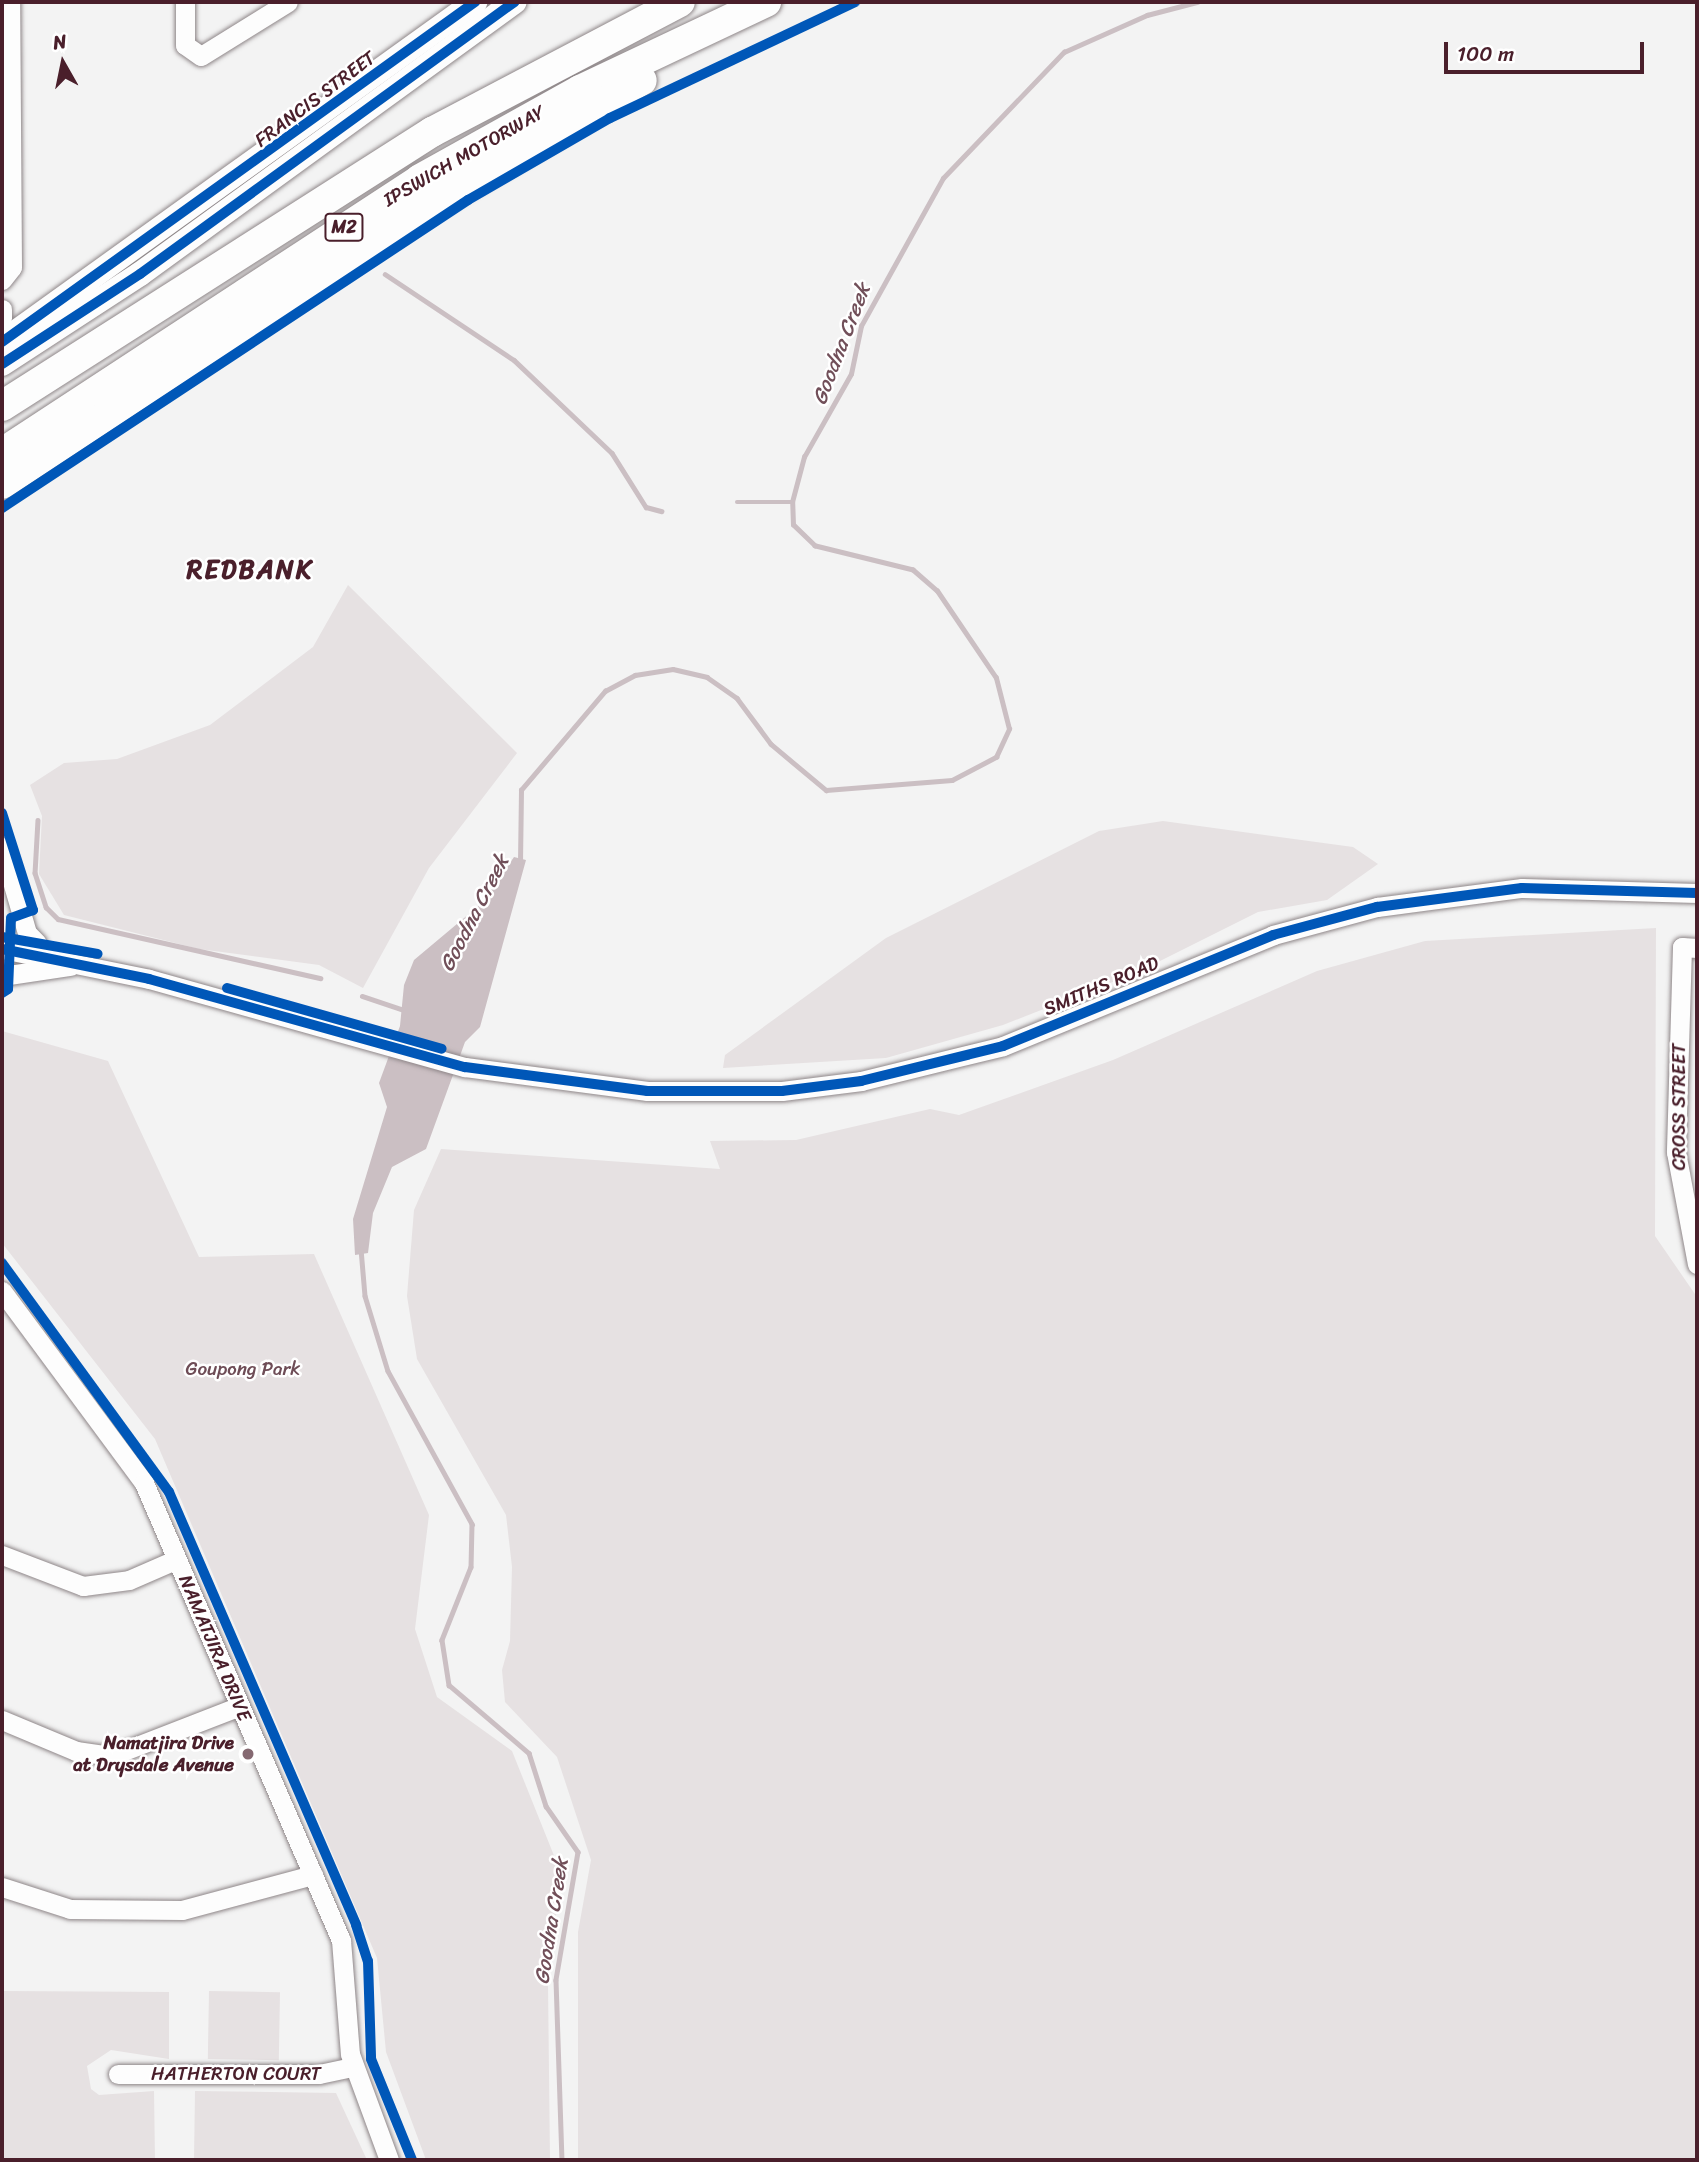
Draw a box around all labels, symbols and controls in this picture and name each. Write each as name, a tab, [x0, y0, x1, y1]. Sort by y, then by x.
text: N	[51, 24, 69, 59]
north arrow	[28, 28, 98, 98]
scale bar	[1447, 28, 1646, 72]
text: 100 m	[1457, 35, 1514, 73]
street label: FRANCIS STREET	[249, 46, 381, 152]
street label: IPSWICH MOTORWAY	[380, 101, 548, 211]
road number: M2	[323, 212, 365, 242]
water label: Goodna Creek	[806, 280, 876, 408]
district label: REDBANK	[187, 554, 313, 586]
water label: Goodna Creek	[434, 851, 514, 975]
street label: SMITHS ROAD	[1040, 951, 1162, 1021]
street label: CROSS STREET	[1668, 1043, 1690, 1171]
park label: Goupong Park	[186, 1358, 300, 1380]
street label: NAMATJIRA DRIVE	[174, 1571, 256, 1725]
place label: Namatjira Drive at Drysdale Avenue	[74, 1732, 234, 1776]
marker: Namatjira Drive at Drysdale Avenue	[240, 1746, 256, 1762]
water label: Goodna Creek	[529, 1856, 573, 1986]
street label: HATHERTON COURT	[151, 2063, 321, 2085]

